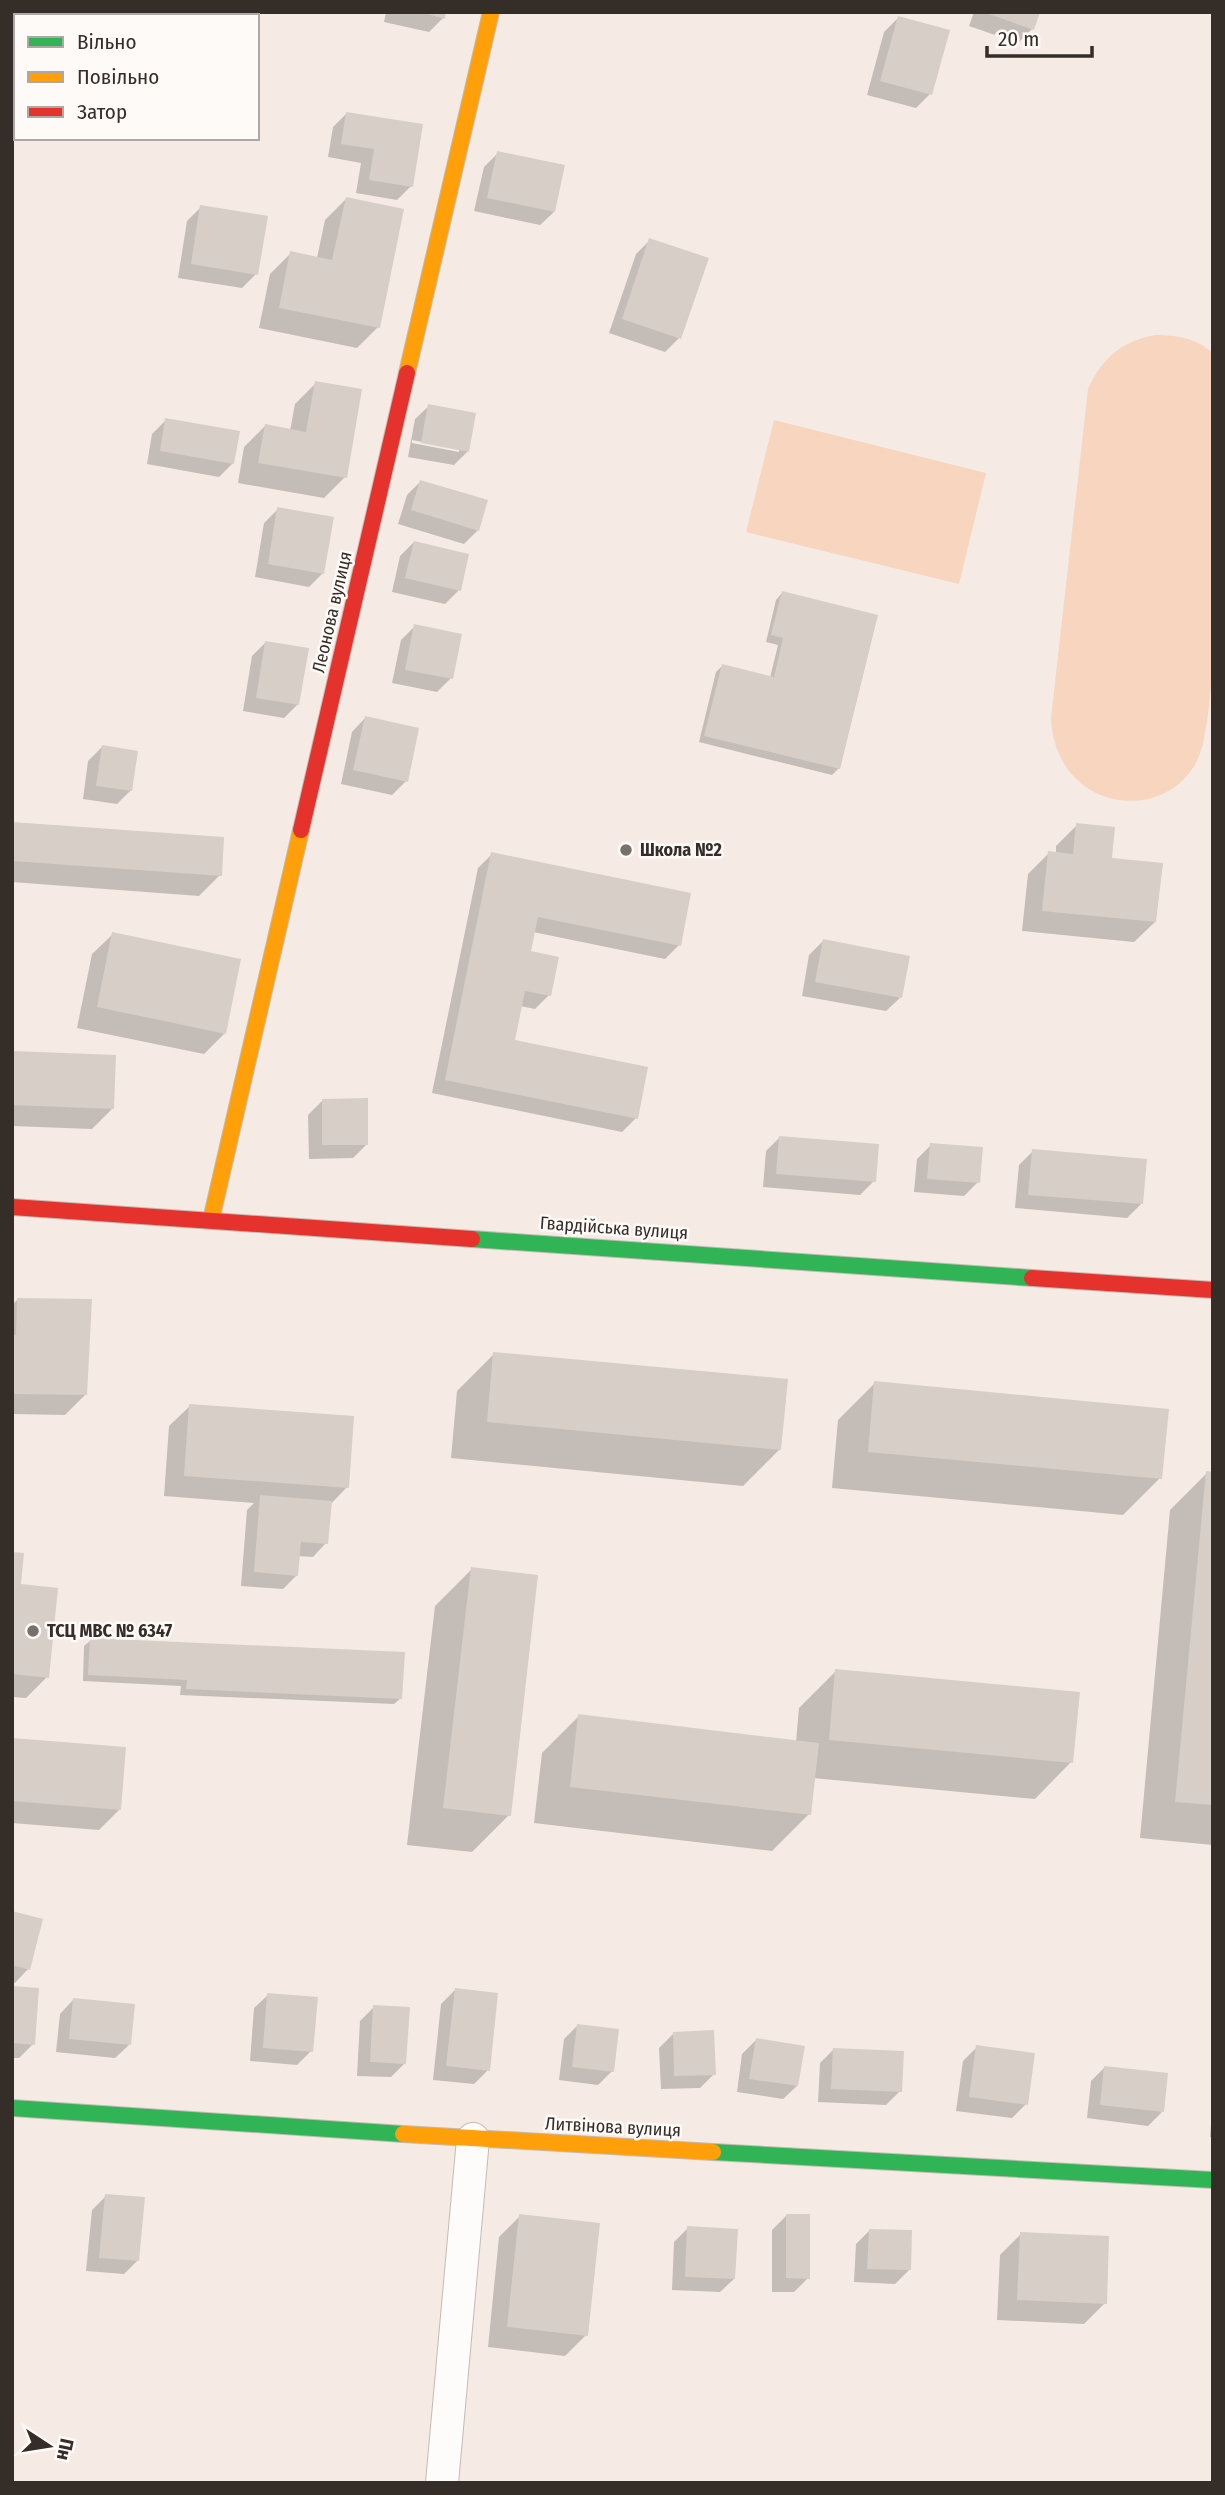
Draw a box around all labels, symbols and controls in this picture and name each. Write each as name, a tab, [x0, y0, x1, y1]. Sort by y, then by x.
legend	[14, 14, 259, 140]
scale bar	[987, 14, 1092, 58]
text: 20 m	[998, 26, 1039, 52]
text: Вільно	[77, 29, 137, 55]
text: Повільно	[77, 64, 159, 90]
text: Затор	[77, 99, 127, 125]
street label: Леонова вулиця	[307, 549, 357, 675]
place label: Школа №2	[640, 839, 722, 861]
marker: Школа №2	[618, 842, 634, 858]
street label: Гвардійська вулиця	[539, 1212, 689, 1244]
place label: ТСЦ МВС № 6347	[47, 1620, 173, 1642]
marker: ТСЦ МВС № 6347	[25, 1623, 41, 1639]
street label: Литвінова вулиця	[544, 2112, 682, 2142]
north arrow	[14, 2411, 84, 2481]
text: Пн	[52, 2437, 79, 2462]

